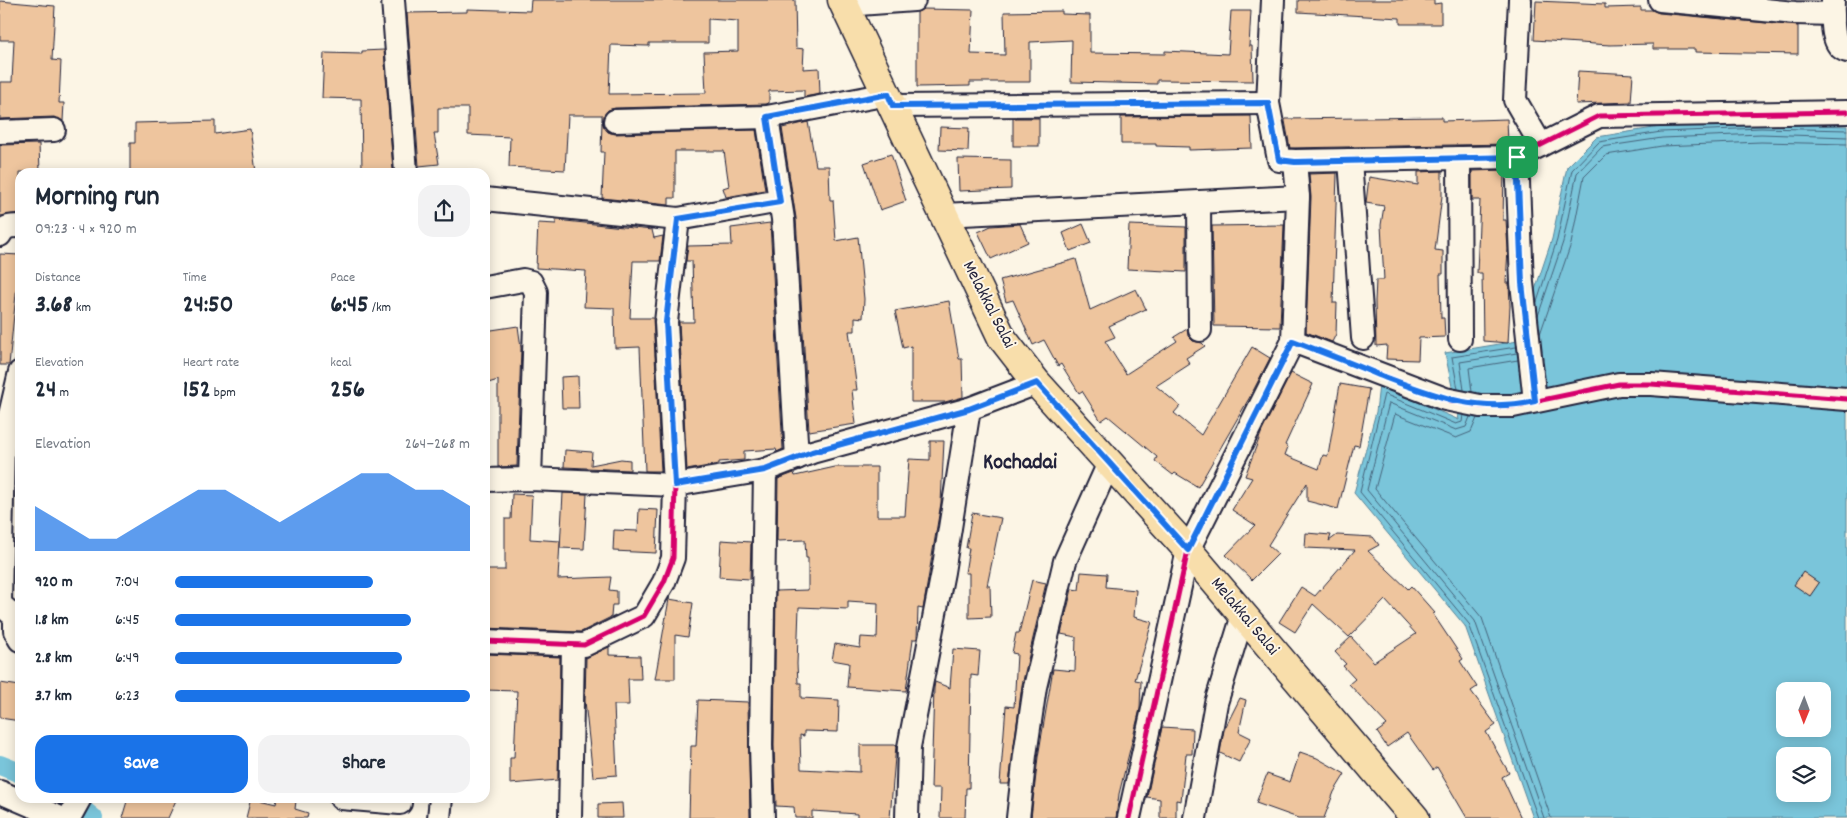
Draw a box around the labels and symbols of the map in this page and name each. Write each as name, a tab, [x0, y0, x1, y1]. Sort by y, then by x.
pin	[1496, 136, 1538, 178]
street label: Melakkal Salai	[955, 257, 1021, 353]
district label: Kochadai	[983, 448, 1057, 479]
street label: Melakkal Salai	[1204, 573, 1284, 661]
north arrow	[1776, 682, 1831, 738]

